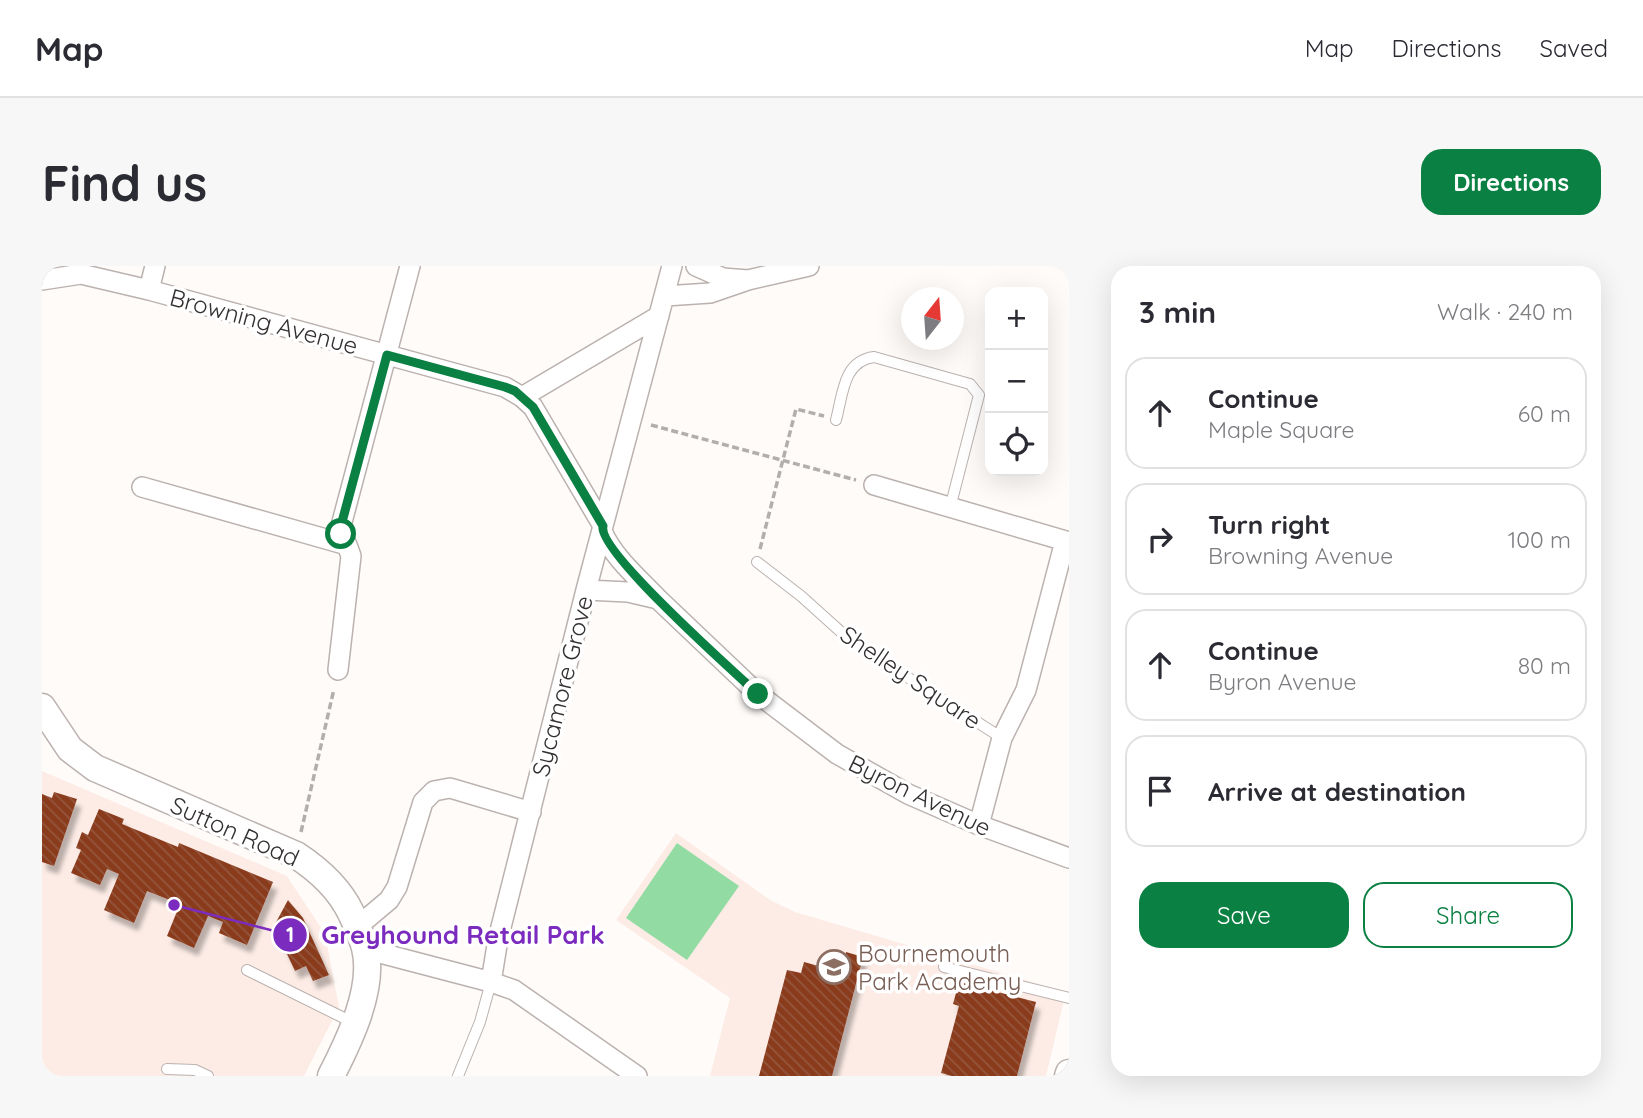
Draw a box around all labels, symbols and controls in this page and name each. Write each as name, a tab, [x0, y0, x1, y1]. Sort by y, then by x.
text: Map	[35, 28, 103, 69]
text: Map	[1305, 33, 1354, 63]
text: Directions	[1392, 33, 1502, 63]
text: Saved	[1540, 33, 1608, 63]
button: Directions	[1421, 149, 1601, 215]
text: Find us	[42, 152, 207, 213]
street label: Browning Avenue	[167, 281, 361, 361]
north arrow	[901, 287, 964, 350]
map controls	[985, 287, 1048, 476]
button: +	[985, 287, 1048, 350]
text: 3 min	[1139, 293, 1216, 331]
text: Walk · 240 m	[1437, 297, 1573, 326]
button: −	[985, 350, 1048, 413]
text: Continue	[1208, 382, 1319, 415]
icon: ahead	[1141, 394, 1179, 432]
text: 60 m	[1518, 399, 1571, 428]
button: locate	[985, 413, 1048, 476]
text: Maple Square	[1208, 415, 1354, 444]
text: Turn right	[1208, 508, 1330, 541]
route start	[325, 518, 356, 549]
icon: right	[1141, 520, 1179, 558]
text: 100 m	[1508, 525, 1571, 554]
text: Browning Avenue	[1208, 541, 1393, 570]
street label: Sycamore Grove	[525, 593, 599, 779]
street label: Shelley Square	[835, 619, 987, 735]
text: Continue	[1208, 634, 1319, 667]
icon: ahead	[1141, 646, 1179, 684]
text: 80 m	[1518, 651, 1571, 680]
text: Byron Avenue	[1208, 667, 1357, 696]
route end	[742, 678, 773, 709]
street label: Byron Avenue	[844, 748, 996, 842]
icon: arrive	[1141, 772, 1179, 810]
text: Arrive at destination	[1208, 775, 1466, 808]
street label: Sutton Road	[166, 789, 304, 873]
button: Save	[1139, 882, 1349, 948]
button: Share	[1363, 882, 1573, 948]
callout: Greyhound Retail Park	[272, 911, 619, 958]
text: Greyhound Retail Park	[321, 918, 605, 951]
text: 1	[286, 921, 294, 947]
place label: Bournemouth Park Academy	[858, 938, 1021, 996]
school or university icon: Bournemouth Park Academy	[815, 948, 853, 986]

